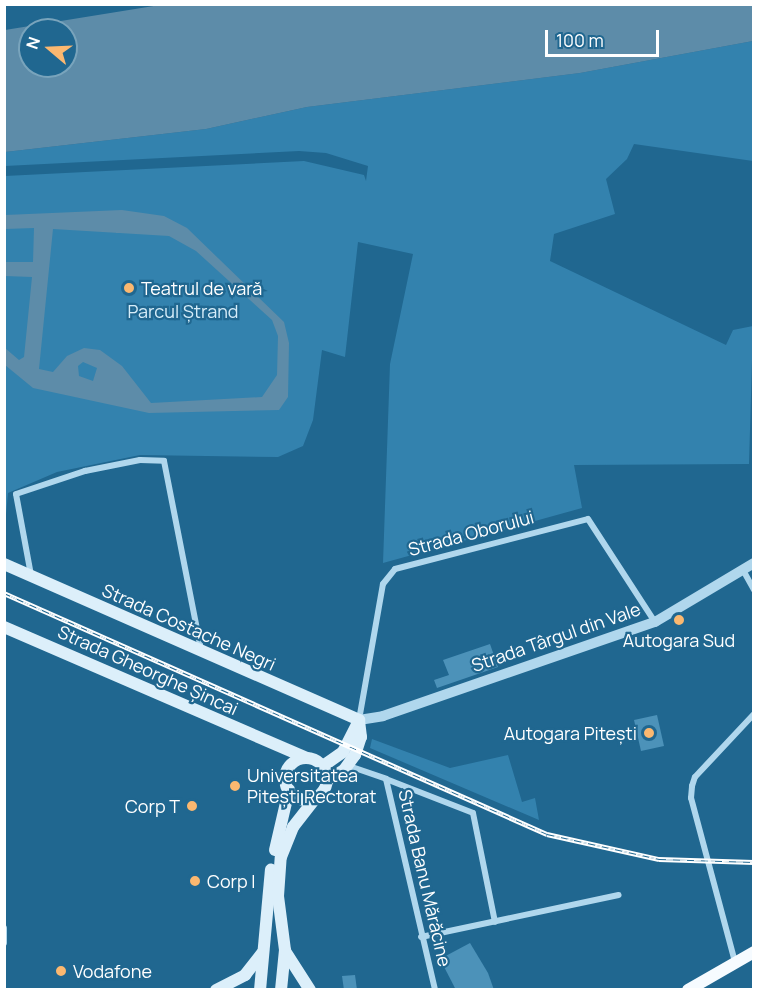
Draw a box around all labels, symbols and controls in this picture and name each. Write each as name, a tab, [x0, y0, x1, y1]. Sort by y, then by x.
north arrow	[18, 18, 78, 78]
scale bar	[548, 18, 662, 56]
text: 100 m	[556, 28, 604, 52]
text: N	[21, 34, 45, 52]
place label: Teatrul de vară	[141, 277, 262, 299]
marker: Teatrul de vară	[122, 281, 136, 295]
park label: Parcul Ștrand	[128, 300, 238, 322]
street label: Strada Oborului	[406, 506, 536, 560]
street label: Strada Costache Negri	[99, 579, 279, 675]
street label: Strada Târgul din Vale	[469, 598, 643, 676]
marker: Autogara Sud	[672, 613, 686, 627]
street label: Strada Gheorghe Șincai	[55, 621, 241, 719]
place label: Autogara Sud	[623, 629, 735, 651]
place label: Autogara Pitești	[504, 722, 637, 744]
marker: Autogara Pitești	[642, 726, 656, 740]
place label: Universitatea Pitești Rectorat	[247, 765, 377, 808]
marker: Universitatea Pitești Rectorat	[228, 779, 242, 793]
street label: Strada Banu Mărăcine	[394, 787, 456, 969]
place label: Corp T	[125, 795, 180, 817]
marker: Corp T	[185, 799, 199, 813]
place label: Corp I	[207, 870, 255, 892]
marker: Corp I	[188, 874, 202, 888]
place label: Vodafone	[73, 960, 152, 982]
marker: Vodafone	[54, 964, 68, 978]

